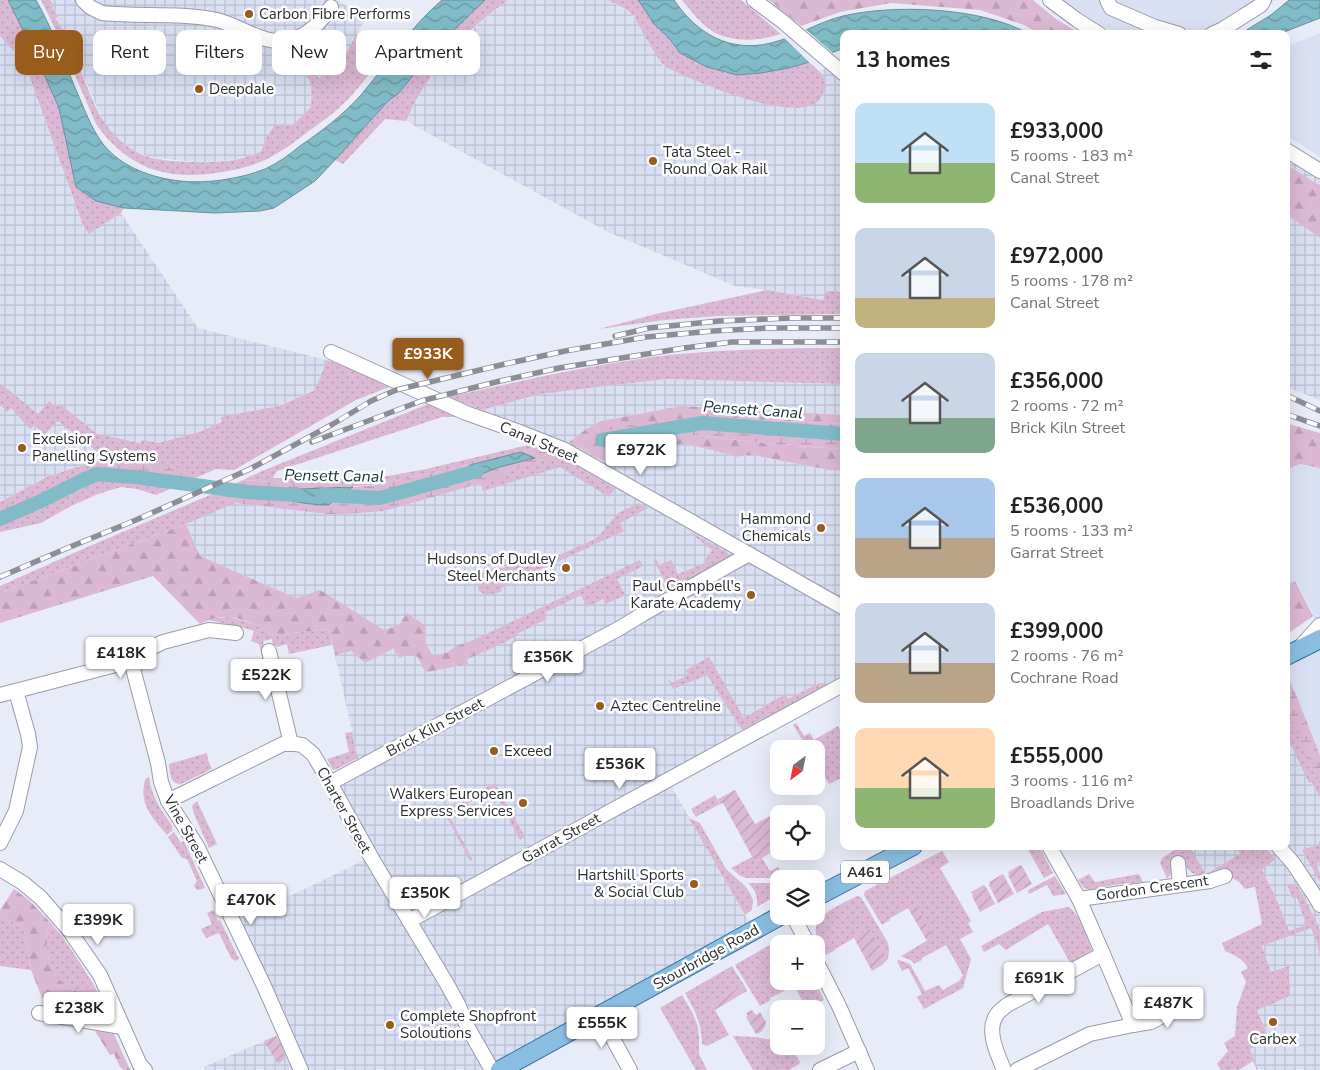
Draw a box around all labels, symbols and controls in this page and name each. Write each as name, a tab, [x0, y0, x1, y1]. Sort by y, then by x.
place label: Carbon Fibre Performs	[259, 4, 411, 24]
marker: Carbon Fibre Performs	[243, 8, 255, 20]
chip: Buy	[15, 30, 83, 75]
chip: Rent	[93, 30, 166, 75]
chip: Filters	[176, 30, 262, 75]
chip: New	[272, 30, 346, 75]
chip: Apartment	[356, 30, 480, 75]
text: 13 homes	[855, 46, 950, 74]
icon: filters	[1247, 46, 1275, 74]
place label: Deepdale	[209, 79, 274, 99]
marker: Deepdale	[193, 83, 205, 95]
text: £933,000	[1010, 117, 1103, 145]
icon: home	[895, 123, 955, 183]
place label: Tata Steel - Round Oak Rail	[663, 142, 768, 179]
text: 5 rooms · 183 m²	[1010, 145, 1133, 167]
marker: Tata Steel - Round Oak Rail	[647, 155, 659, 167]
text: Canal Street	[1010, 167, 1099, 189]
text: £972,000	[1010, 242, 1103, 270]
icon: home	[895, 248, 955, 308]
text: 5 rooms · 178 m²	[1010, 270, 1133, 292]
text: Canal Street	[1010, 292, 1099, 314]
pin: £933K	[393, 338, 463, 380]
text: £933K	[403, 343, 453, 365]
text: £356,000	[1010, 367, 1103, 395]
icon: home	[895, 373, 955, 433]
text: 2 rooms · 72 m²	[1010, 395, 1123, 417]
water label: Pensett Canal	[702, 396, 804, 424]
street label: Canal Street	[497, 416, 582, 468]
text: Brick Kiln Street	[1010, 417, 1125, 439]
place label: Excelsior Panelling Systems	[32, 429, 156, 466]
pin: £972K	[606, 434, 676, 476]
text: £972K	[616, 439, 666, 461]
marker: Excelsior Panelling Systems	[16, 442, 28, 454]
water label: Pensett Canal	[284, 464, 384, 488]
text: £536,000	[1010, 492, 1103, 520]
icon: home	[895, 498, 955, 558]
place label: Hammond Chemicals	[740, 509, 811, 546]
text: 5 rooms · 133 m²	[1010, 520, 1133, 542]
marker: Hammond Chemicals	[815, 522, 827, 534]
text: Garrat Street	[1010, 542, 1103, 564]
place label: Hudsons of Dudley Steel Merchants	[427, 549, 556, 586]
marker: Hudsons of Dudley Steel Merchants	[560, 562, 572, 574]
place label: Paul Campbell's Karate Academy	[631, 576, 741, 613]
marker: Paul Campbell's Karate Academy	[745, 589, 757, 601]
text: £399,000	[1010, 617, 1103, 645]
icon: home	[895, 623, 955, 683]
pin: £418K	[86, 636, 156, 679]
pin: £356K	[513, 640, 583, 683]
text: £418K	[96, 642, 146, 664]
text: 2 rooms · 76 m²	[1010, 645, 1123, 667]
text: £356K	[523, 646, 573, 668]
pin: £522K	[231, 658, 301, 701]
text: £522K	[241, 664, 291, 686]
text: Cochrane Road	[1010, 667, 1119, 689]
street label: Brick Kiln Street	[383, 692, 488, 761]
place label: Aztec Centreline	[610, 696, 721, 716]
marker: Aztec Centreline	[594, 700, 606, 712]
north arrow	[770, 740, 825, 795]
map controls	[770, 740, 825, 1055]
place label: Exceed	[504, 741, 552, 761]
text: £555,000	[1010, 742, 1103, 770]
marker: Exceed	[488, 745, 500, 757]
pin: £536K	[585, 748, 655, 790]
icon: home	[895, 748, 955, 808]
text: £536K	[595, 753, 645, 775]
street label: Charter Street	[312, 763, 376, 857]
text: 3 rooms · 116 m²	[1010, 770, 1133, 792]
place label: Walkers European Express Services	[389, 784, 513, 821]
street label: Vine Street	[159, 790, 213, 867]
text: Broadlands Drive	[1010, 792, 1135, 814]
marker: Walkers European Express Services	[517, 797, 529, 809]
button: locate	[770, 805, 825, 860]
street label: Garrat Street	[518, 808, 605, 868]
road number: A461	[841, 860, 889, 884]
place label: Hartshill Sports & Social Club	[577, 865, 684, 902]
button: layers	[770, 870, 825, 925]
street label: Gordon Crescent	[1095, 870, 1210, 906]
pin: £350K	[390, 876, 460, 919]
marker: Hartshill Sports & Social Club	[688, 878, 700, 890]
text: £350K	[400, 882, 450, 904]
pin: £470K	[216, 884, 286, 926]
text: £470K	[226, 889, 276, 911]
pin: £399K	[63, 904, 133, 946]
text: £399K	[73, 909, 123, 931]
street label: Stourbridge Road	[649, 920, 763, 994]
button: +	[770, 935, 825, 990]
pin: £691K	[1004, 962, 1074, 1004]
text: £691K	[1014, 967, 1064, 989]
pin: £487K	[1133, 986, 1203, 1029]
pin: £238K	[44, 992, 114, 1034]
text: £487K	[1143, 992, 1193, 1014]
text: £238K	[54, 997, 104, 1019]
button: −	[770, 1000, 825, 1055]
place label: Complete Shopfront Soloutions	[400, 1006, 537, 1043]
pin: £555K	[567, 1006, 637, 1049]
text: £555K	[577, 1012, 627, 1034]
marker: Carbex	[1267, 1016, 1279, 1028]
marker: Complete Shopfront Soloutions	[384, 1019, 396, 1031]
place label: Carbex	[1249, 1029, 1297, 1049]

